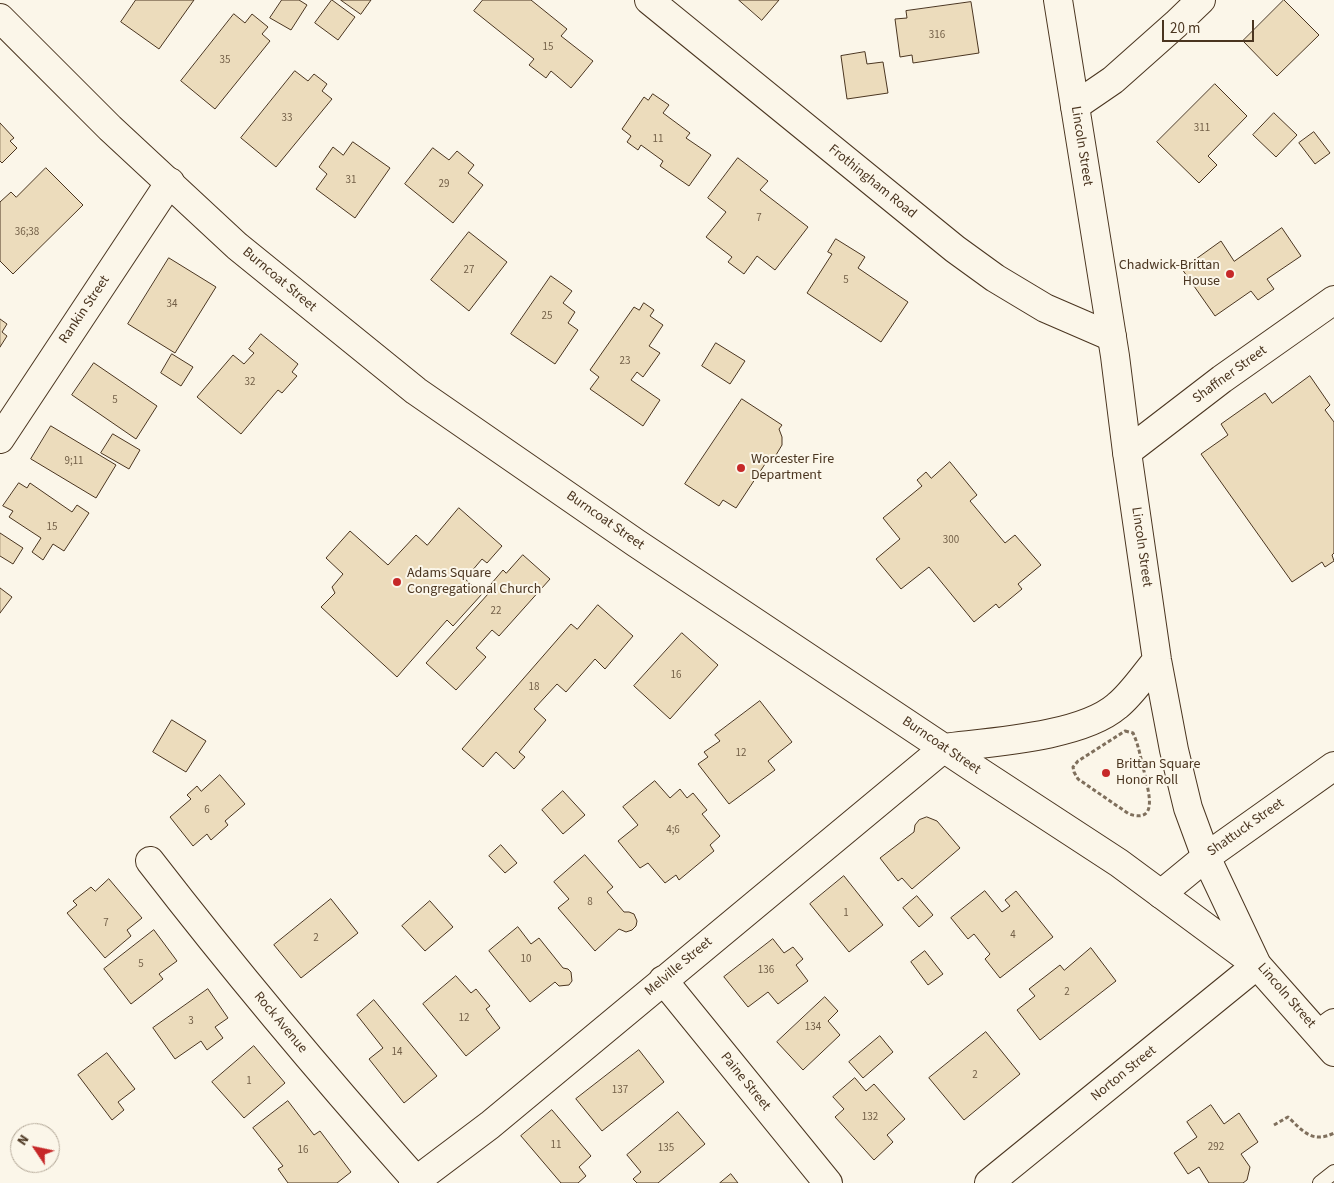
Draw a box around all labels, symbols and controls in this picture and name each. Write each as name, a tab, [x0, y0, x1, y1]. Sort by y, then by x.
scale bar	[1164, 10, 1256, 42]
text: 20 m	[1170, 18, 1200, 39]
house number: 316	[929, 29, 945, 43]
house number: 15	[543, 41, 553, 55]
house number: 35	[220, 54, 230, 68]
street label: Lincoln Street	[1066, 105, 1096, 187]
house number: 33	[282, 112, 292, 126]
house number: 311	[1194, 122, 1210, 136]
house number: 11	[653, 133, 663, 147]
street label: Frothingham Road	[825, 141, 919, 223]
house number: 31	[346, 174, 356, 188]
house number: 29	[439, 178, 449, 192]
house number: 7	[756, 212, 762, 226]
house number: 36;38	[15, 226, 39, 240]
street label: Burncoat Street	[239, 244, 319, 316]
place label: Chadwick-Brittan House	[1119, 258, 1220, 290]
house number: 27	[464, 264, 474, 278]
marker: Chadwick-Brittan House	[1224, 268, 1236, 280]
street label: Rankin Street	[56, 273, 114, 347]
house number: 5	[843, 274, 849, 288]
house number: 34	[167, 298, 177, 312]
house number: 25	[542, 310, 552, 324]
street label: Shaffner Street	[1190, 342, 1270, 408]
house number: 23	[620, 355, 630, 369]
house number: 32	[245, 376, 255, 390]
house number: 5	[112, 394, 118, 408]
place label: Worcester Fire Department	[751, 452, 834, 484]
house number: 9;11	[64, 455, 84, 469]
marker: Worcester Fire Department	[735, 462, 747, 474]
street label: Burncoat Street	[563, 488, 647, 554]
street label: Lincoln Street	[1127, 506, 1155, 588]
house number: 15	[47, 521, 57, 535]
house number: 300	[943, 534, 959, 548]
place label: Adams Square Congregational Church	[407, 566, 541, 598]
marker: Adams Square Congregational Church	[391, 576, 403, 588]
house number: 22	[491, 605, 501, 619]
house number: 16	[671, 669, 681, 683]
house number: 18	[529, 681, 539, 695]
street label: Burncoat Street	[898, 714, 984, 778]
house number: 12	[736, 747, 746, 761]
place label: Brittan Square Honor Roll	[1116, 757, 1201, 790]
marker: Brittan Square Honor Roll	[1100, 767, 1112, 779]
street label: Shattuck Street	[1204, 795, 1288, 861]
house number: 6	[204, 804, 210, 818]
house number: 4;6	[666, 824, 680, 838]
house number: 8	[587, 896, 593, 910]
house number: 1	[843, 907, 849, 921]
house number: 7	[103, 917, 109, 931]
house number: 4	[1010, 929, 1016, 943]
house number: 2	[313, 932, 319, 946]
street label: Melville Street	[642, 934, 716, 1000]
house number: 10	[521, 953, 531, 967]
house number: 5	[138, 958, 144, 972]
street label: Lincoln Street	[1253, 960, 1319, 1032]
house number: 136	[758, 964, 774, 978]
house number: 2	[1064, 986, 1070, 1000]
street label: Rock Avenue	[250, 989, 310, 1057]
house number: 12	[459, 1012, 469, 1026]
house number: 3	[188, 1015, 194, 1029]
house number: 134	[805, 1021, 821, 1035]
street label: Norton Street	[1088, 1043, 1160, 1105]
house number: 14	[392, 1046, 402, 1060]
street label: Paine Street	[716, 1049, 774, 1115]
house number: 2	[972, 1069, 978, 1083]
house number: 1	[246, 1075, 252, 1089]
house number: 137	[612, 1084, 628, 1098]
house number: 132	[862, 1111, 878, 1125]
north arrow	[10, 1123, 60, 1173]
text: N	[12, 1131, 34, 1150]
house number: 11	[551, 1139, 561, 1153]
house number: 292	[1208, 1141, 1224, 1155]
house number: 135	[658, 1142, 674, 1156]
house number: 16	[298, 1144, 308, 1158]

